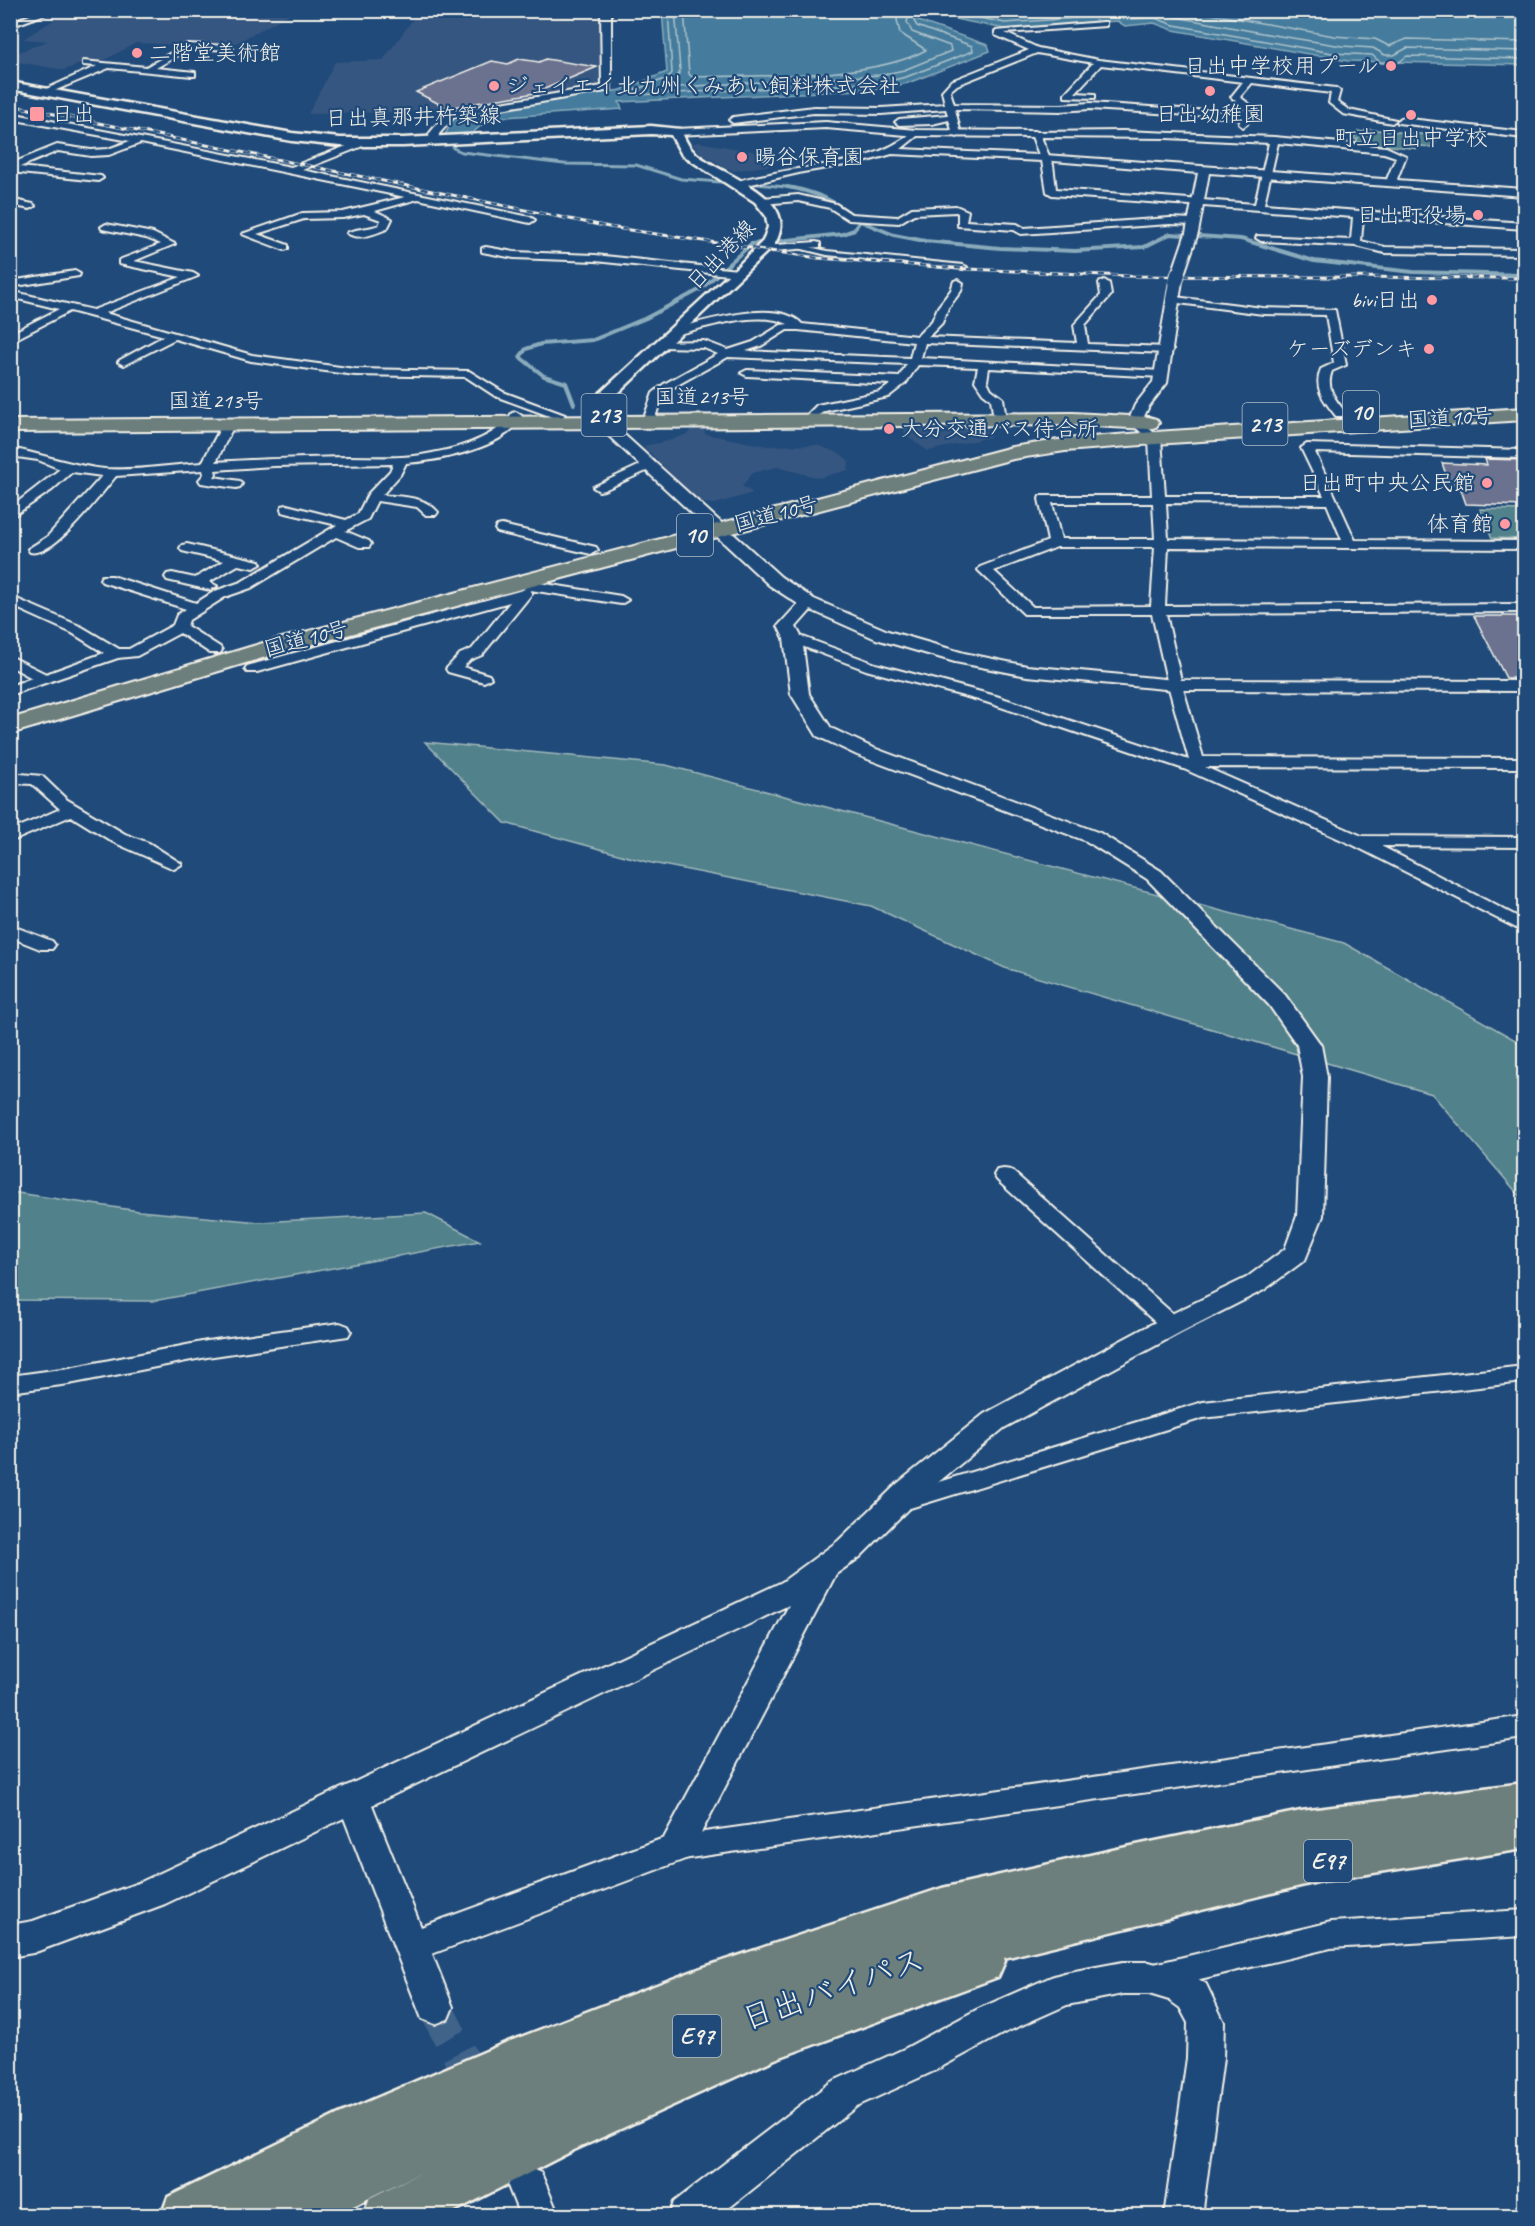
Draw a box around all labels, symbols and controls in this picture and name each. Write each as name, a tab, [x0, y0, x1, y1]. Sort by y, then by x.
place label: 二階堂美術館	[149, 39, 281, 67]
marker: 二階堂美術館	[130, 46, 144, 60]
place label: 日出中学校用プール	[1184, 52, 1379, 80]
marker: 日出中学校用プール	[1384, 59, 1398, 73]
place label: ジェイエイ北九州くみあい飼料株式会社	[506, 72, 901, 100]
marker: ジェイエイ北九州くみあい飼料株式会社	[487, 79, 501, 93]
marker: 日出幼稚園	[1203, 84, 1217, 98]
place label: 日出	[51, 100, 95, 128]
place label: 日出幼稚園	[1155, 100, 1265, 128]
street label: 日出真那井杵築線	[325, 101, 501, 133]
marker: 日出	[28, 105, 46, 123]
marker: 町立日出中学校	[1404, 108, 1418, 122]
place label: 町立日出中学校	[1334, 124, 1488, 152]
place label: 暘谷保育園	[754, 143, 864, 171]
marker: 暘谷保育園	[735, 150, 749, 164]
place label: 日出町役場	[1356, 201, 1466, 229]
marker: 日出町役場	[1471, 208, 1485, 222]
street label: 日出港線	[680, 214, 762, 296]
place label: bivi日出	[1351, 286, 1420, 314]
marker: bivi日出	[1425, 293, 1439, 307]
place label: ケーズデンキ	[1287, 335, 1417, 363]
marker: ケーズデンキ	[1422, 342, 1436, 356]
street label: 国道213号	[654, 383, 750, 411]
street label: 国道213号	[168, 387, 264, 415]
road number: 10	[1343, 391, 1379, 433]
road number: 213	[582, 394, 626, 436]
street label: 国道10号	[1406, 402, 1494, 434]
road number: 213	[1242, 403, 1288, 445]
place label: 大分交通バス待合所	[901, 415, 1099, 443]
marker: 大分交通バス待合所	[882, 422, 896, 436]
place label: 日出町中央公民館	[1299, 469, 1475, 497]
marker: 日出町中央公民館	[1480, 476, 1494, 490]
street label: 国道10号	[731, 489, 821, 539]
place label: 体育館	[1427, 510, 1493, 538]
road number: 10	[677, 514, 713, 556]
marker: 体育館	[1498, 517, 1512, 531]
street label: 国道10号	[261, 614, 351, 664]
road number: E97	[1304, 1840, 1352, 1882]
street label: 日出バイパス	[736, 1938, 930, 2040]
road number: E97	[673, 2015, 721, 2057]

